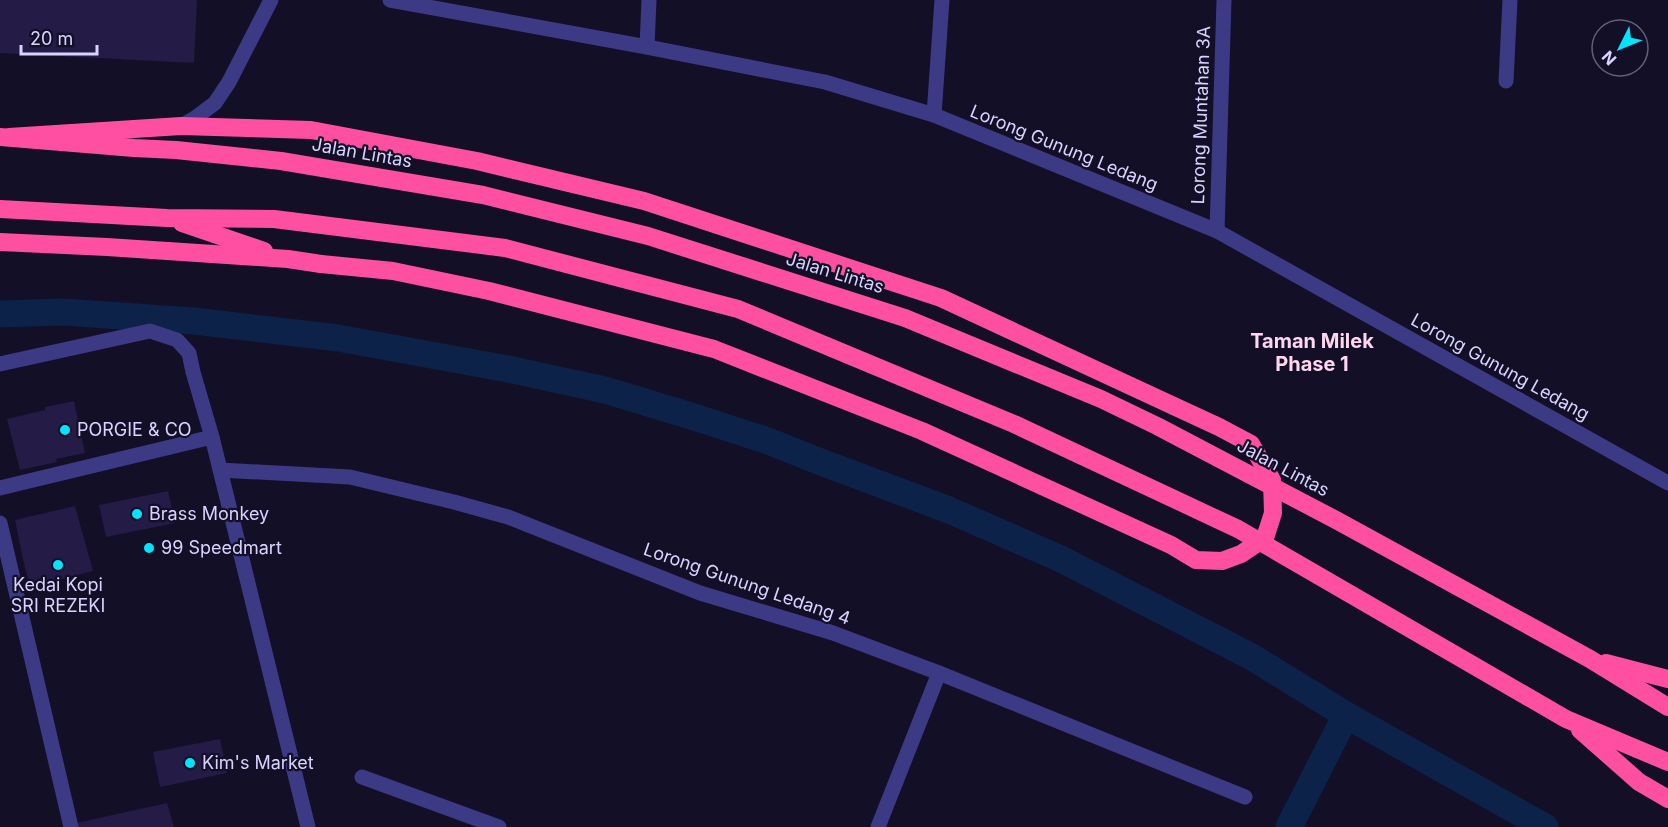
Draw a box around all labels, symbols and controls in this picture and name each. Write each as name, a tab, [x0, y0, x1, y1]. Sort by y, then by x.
scale bar	[21, 18, 98, 56]
north arrow	[1590, 18, 1650, 78]
street label: Lorong Muntahan 3A	[1187, 25, 1214, 205]
text: 20 m	[30, 28, 73, 49]
text: N	[1598, 47, 1621, 70]
street label: Lorong Gunung Ledang	[967, 100, 1161, 195]
street label: Jalan Lintas	[310, 133, 414, 172]
street label: Jalan Lintas	[784, 248, 887, 297]
street label: Lorong Gunung Ledang	[1407, 309, 1593, 424]
district label: Taman Milek Phase 1	[1250, 329, 1374, 376]
place label: PORGIE & CO	[77, 419, 192, 440]
marker: PORGIE & CO	[58, 423, 72, 437]
street label: Jalan Lintas	[1234, 435, 1333, 501]
place label: Brass Monkey	[149, 503, 269, 524]
marker: Brass Monkey	[130, 507, 144, 521]
place label: 99 Speedmart	[161, 537, 282, 558]
street label: Lorong Gunung Ledang 4	[641, 538, 853, 629]
marker: 99 Speedmart	[142, 541, 156, 555]
marker: Kedai Kopi SRI REZEKI	[51, 558, 65, 572]
place label: Kedai Kopi SRI REZEKI	[11, 574, 105, 616]
place label: Kim's Market	[202, 752, 314, 773]
marker: Kim's Market	[183, 756, 197, 770]

